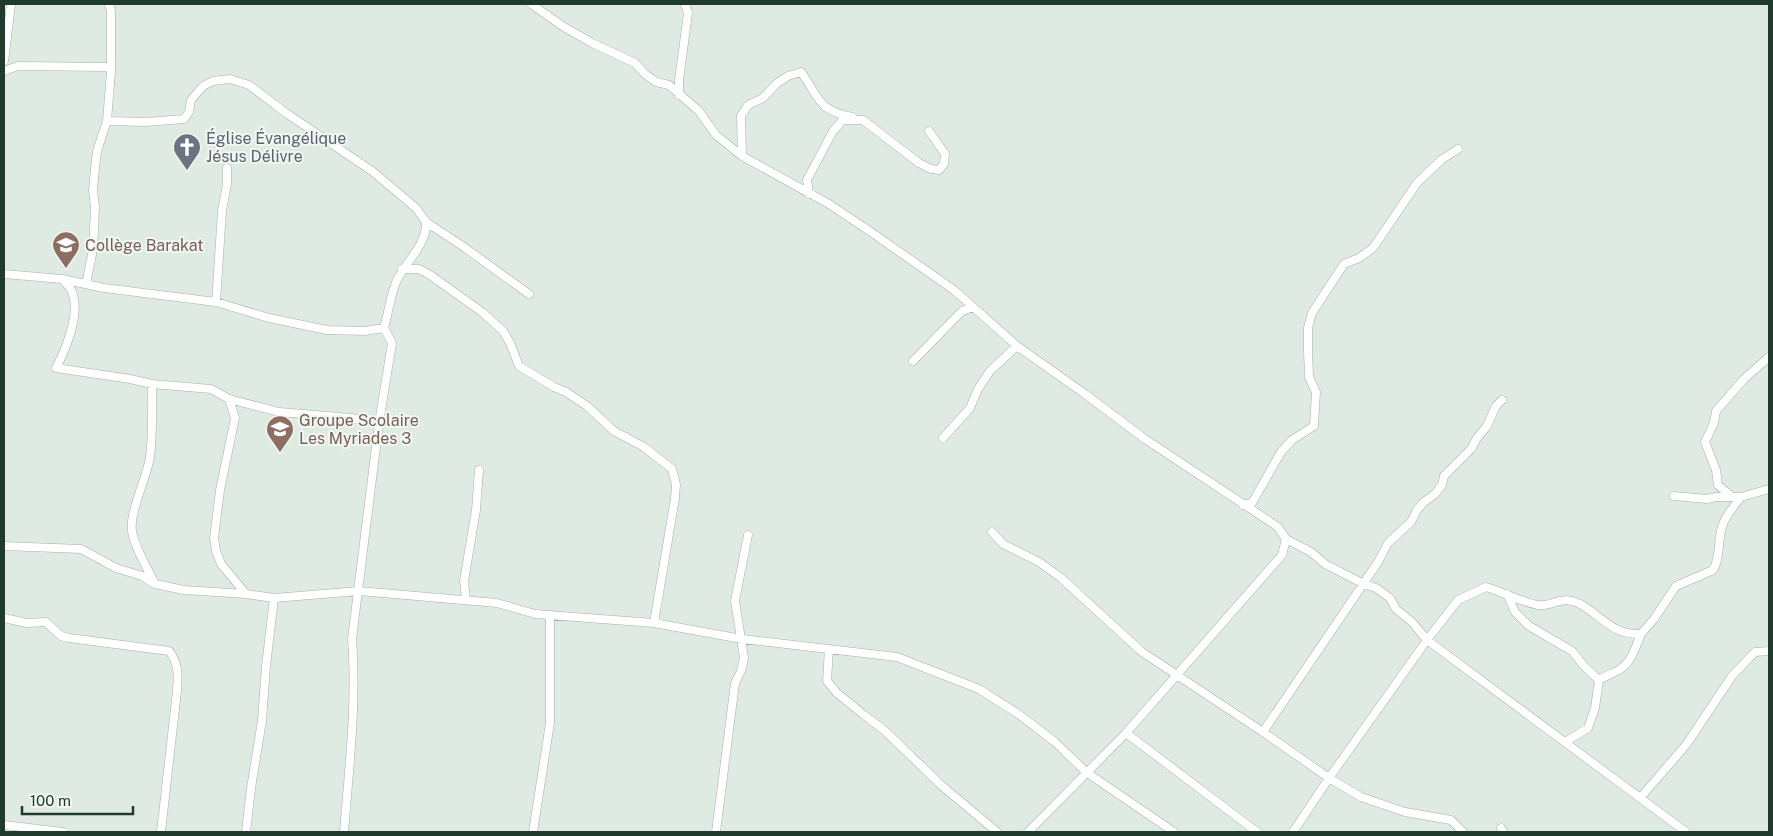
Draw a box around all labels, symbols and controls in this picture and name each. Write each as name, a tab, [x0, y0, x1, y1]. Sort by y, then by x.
place label: Église Évangélique Jésus Délivre	[206, 128, 346, 166]
church icon: Église Évangélique Jésus Délivre	[172, 132, 202, 171]
school or university icon: Collège Barakat	[51, 230, 81, 269]
place label: Collège Barakat	[85, 236, 204, 255]
place label: Groupe Scolaire Les Myriades 3	[299, 411, 419, 448]
school or university icon: Groupe Scolaire Les Myriades 3	[265, 414, 295, 453]
scale bar	[22, 784, 134, 816]
text: 100 m	[30, 792, 71, 809]

